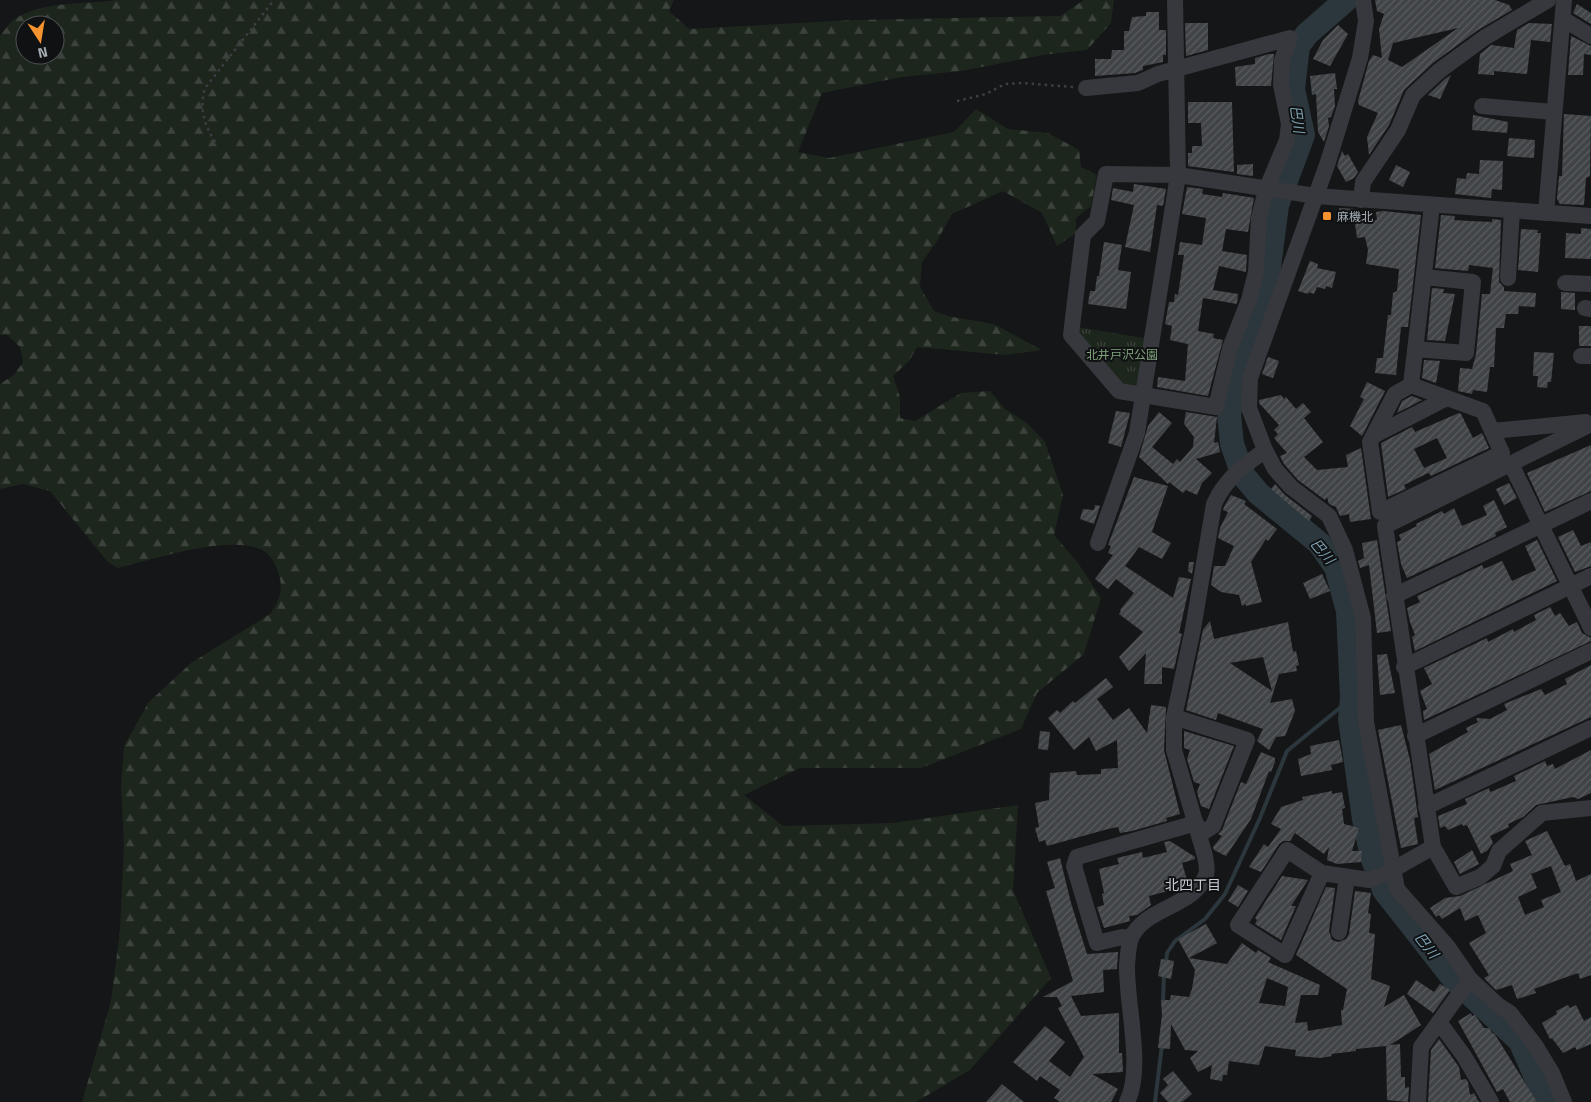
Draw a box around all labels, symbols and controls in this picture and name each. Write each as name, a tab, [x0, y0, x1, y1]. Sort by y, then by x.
north arrow	[15, 15, 65, 65]
text: N	[36, 42, 50, 64]
water label: 巴川	[1286, 104, 1311, 136]
place label: 麻機北	[1337, 207, 1373, 226]
marker: 麻機北	[1321, 210, 1333, 222]
park label: 北井戸沢公園	[1086, 345, 1158, 364]
water label: 巴川	[1306, 534, 1341, 570]
district label: 北四丁目	[1165, 874, 1221, 895]
water label: 巴川	[1410, 928, 1445, 964]

